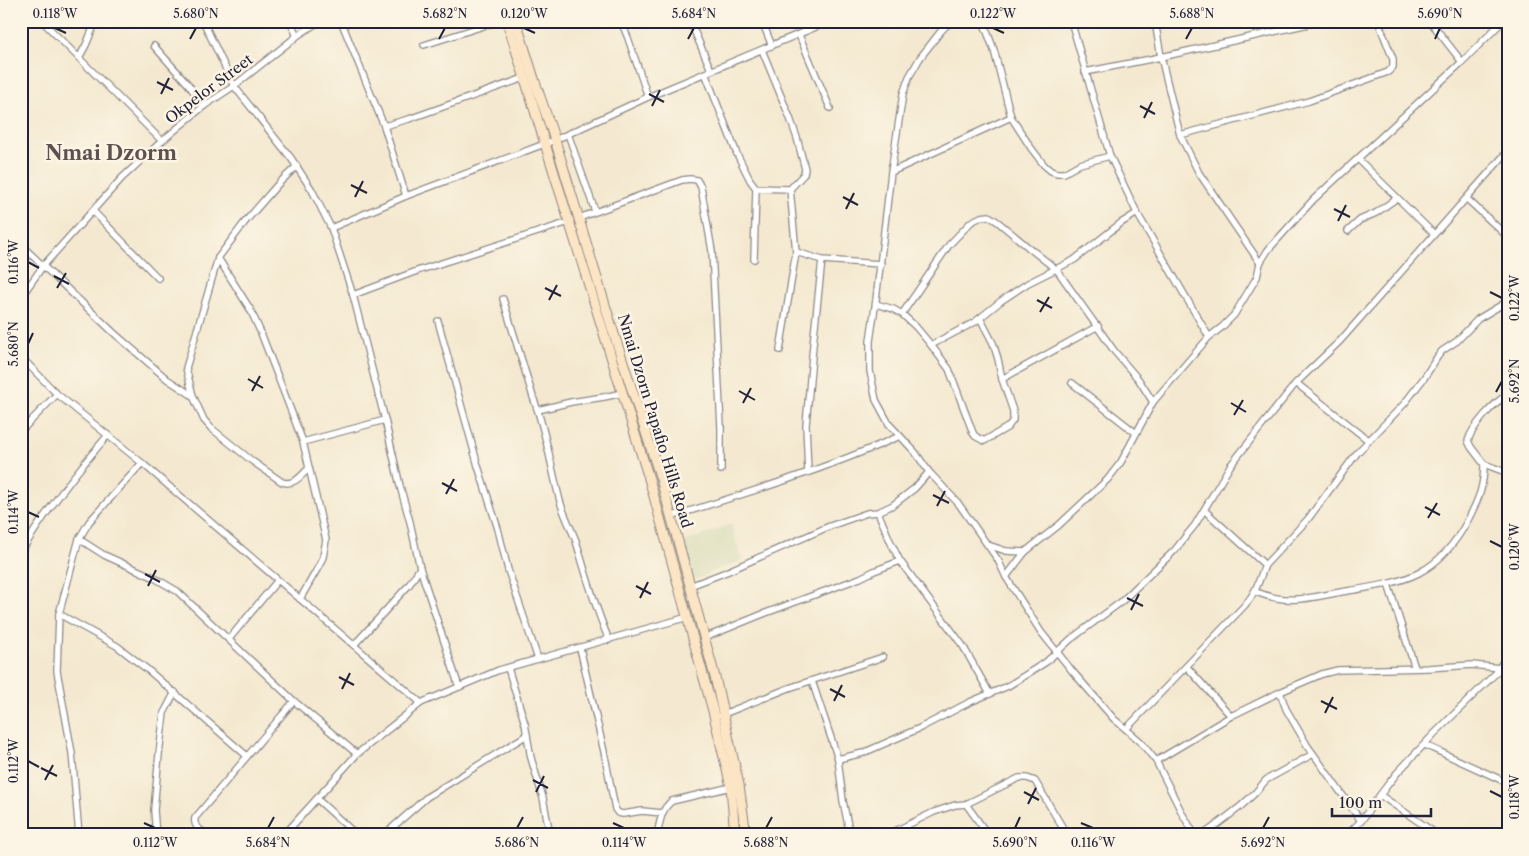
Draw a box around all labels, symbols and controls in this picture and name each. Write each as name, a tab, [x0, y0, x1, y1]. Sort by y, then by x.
text: 0.118°W	[33, 6, 78, 21]
text: 5.680°N	[173, 6, 219, 21]
text: 5.682°N	[423, 6, 467, 21]
text: 0.120°W	[500, 6, 548, 21]
text: 5.684°N	[672, 6, 716, 21]
text: 0.122°W	[970, 6, 1017, 21]
text: 5.688°N	[1170, 6, 1214, 21]
text: 5.690°N	[1417, 6, 1463, 21]
street label: Okpelor Street	[161, 49, 257, 128]
district label: Nmai Dzorm	[45, 141, 177, 165]
text: 0.116°W	[6, 239, 21, 284]
text: 0.122°W	[1507, 274, 1522, 321]
street label: Nmai Dzorn Papafio Hills Road	[614, 312, 697, 530]
text: 5.680°N	[6, 321, 21, 367]
text: 5.692°N	[1507, 359, 1522, 403]
text: 0.114°W	[6, 489, 21, 534]
text: 0.120°W	[1507, 523, 1522, 571]
text: 0.112°W	[6, 738, 21, 783]
text: 0.118°W	[1507, 774, 1522, 819]
scale bar	[1332, 786, 1430, 818]
text: 100 m	[1339, 793, 1382, 812]
text: 0.112°W	[133, 835, 178, 850]
text: 5.684°N	[246, 835, 290, 850]
text: 5.686°N	[495, 835, 539, 850]
text: 0.114°W	[602, 835, 647, 850]
text: 5.688°N	[744, 835, 788, 850]
text: 5.690°N	[992, 835, 1038, 850]
text: 0.116°W	[1071, 835, 1116, 850]
text: 5.692°N	[1241, 835, 1285, 850]

